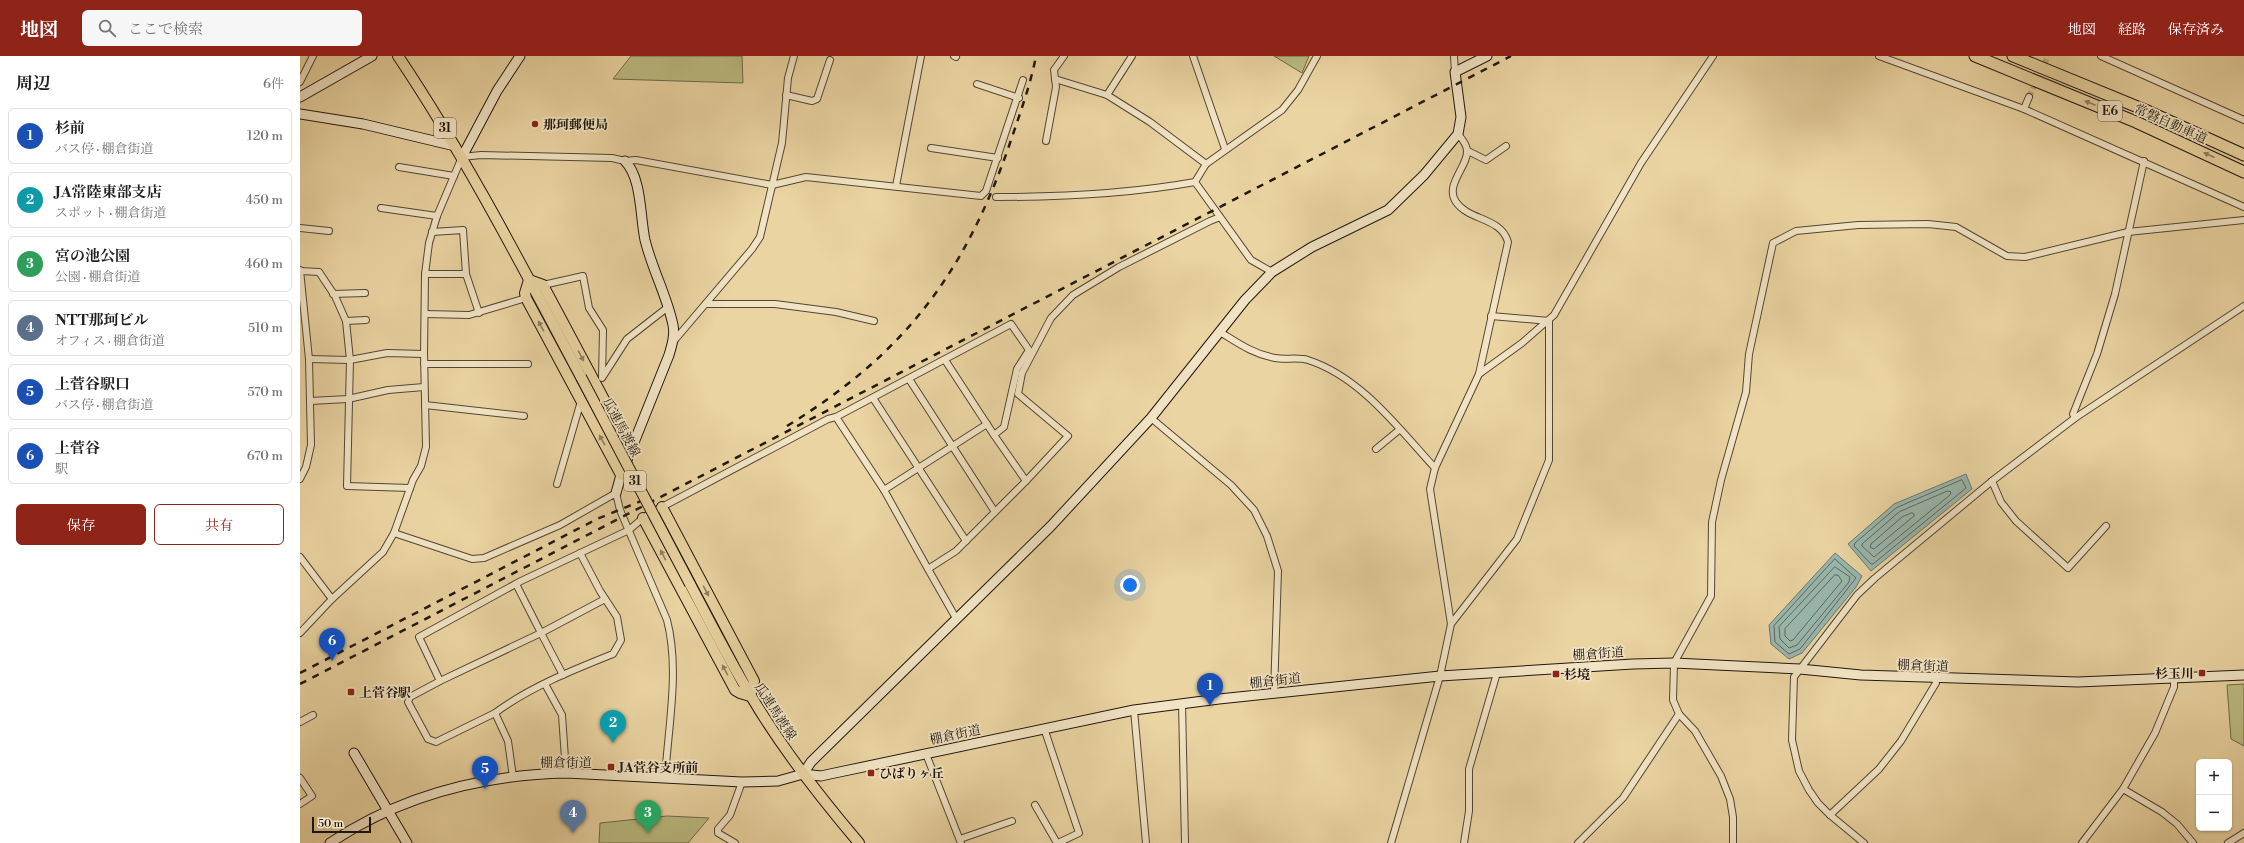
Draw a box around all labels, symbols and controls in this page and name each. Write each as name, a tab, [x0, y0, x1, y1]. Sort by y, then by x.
search box	[82, 10, 362, 46]
icon: search	[96, 17, 118, 39]
text: 地図	[20, 18, 58, 42]
text: ここで検索	[128, 20, 203, 39]
text: 地図	[2068, 21, 2096, 39]
text: 経路	[2118, 21, 2146, 39]
text: 保存済み	[2168, 21, 2224, 39]
text: 周辺	[16, 73, 50, 95]
text: 6件	[263, 76, 284, 92]
one-way arrow	[2083, 99, 2095, 105]
road number: E6	[2098, 101, 2122, 121]
street label: 常磐自動車道	[2132, 101, 2209, 147]
place label: 那珂郵便局	[543, 117, 608, 133]
road number: 31	[434, 118, 456, 138]
text: 杉前	[55, 119, 85, 138]
marker: 那珂郵便局	[530, 119, 540, 129]
text: 1	[27, 128, 33, 144]
text: 120 m	[247, 128, 283, 144]
text: バス停 · 棚倉街道	[55, 141, 154, 157]
one-way arrow	[2203, 152, 2214, 158]
text: JA常陸東部支店	[55, 183, 162, 202]
text: 2	[26, 192, 34, 208]
text: 450 m	[245, 192, 283, 208]
text: スポット · 棚倉街道	[55, 205, 167, 221]
text: 宮の池公園	[55, 247, 130, 266]
text: 3	[26, 256, 34, 272]
text: 460 m	[245, 256, 283, 272]
text: 公園 · 棚倉街道	[55, 269, 141, 285]
text: NTT那珂ビル	[55, 311, 149, 330]
text: 4	[26, 320, 34, 336]
text: 510 m	[248, 320, 283, 336]
one-way arrow	[538, 320, 544, 332]
text: オフィス · 棚倉街道	[55, 333, 165, 349]
one-way arrow	[578, 350, 584, 362]
text: 上菅谷駅口	[55, 375, 130, 394]
text: 5	[26, 384, 34, 400]
text: 570 m	[247, 384, 283, 400]
street label: 瓜連馬渡線	[599, 395, 643, 460]
text: バス停 · 棚倉街道	[55, 397, 154, 413]
one-way arrow	[599, 434, 606, 446]
text: 上菅谷	[55, 439, 100, 458]
text: 6	[26, 448, 34, 464]
text: 670 m	[247, 448, 283, 464]
text: 駅	[55, 461, 68, 477]
road number: 31	[624, 471, 646, 491]
button: 保存	[16, 504, 146, 545]
button: 共有	[154, 504, 284, 545]
one-way arrow	[660, 550, 667, 561]
your location	[1120, 575, 1140, 595]
one-way arrow	[703, 585, 710, 597]
pin: 6	[319, 628, 345, 661]
street label: 棚倉街道	[1572, 644, 1625, 664]
street label: 棚倉街道	[1897, 657, 1949, 675]
one-way arrow	[721, 664, 728, 676]
place label: 杉玉川	[2155, 666, 2194, 682]
place label: 杉境	[1564, 667, 1590, 683]
marker: 杉玉川	[2197, 668, 2207, 678]
marker: 杉境	[1551, 669, 1561, 679]
street label: 棚倉街道	[1248, 670, 1302, 692]
pin: 1	[1197, 673, 1223, 706]
street label: 瓜連馬渡線	[751, 680, 800, 743]
place label: 上菅谷駅	[359, 685, 411, 701]
marker: 上菅谷駅	[346, 687, 356, 697]
pin: 2	[600, 710, 626, 743]
street label: 棚倉街道	[928, 722, 982, 748]
street label: 棚倉街道	[540, 755, 592, 771]
pin: 5	[472, 756, 498, 789]
map controls	[2196, 759, 2232, 831]
button: +	[2196, 759, 2232, 795]
place label: JA菅谷支所前	[617, 760, 698, 776]
marker: JA菅谷支所前	[606, 762, 616, 772]
place label: ひばりヶ丘	[879, 766, 944, 782]
marker: ひばりヶ丘	[866, 768, 876, 778]
button: −	[2196, 795, 2232, 831]
pin: 4	[560, 800, 586, 833]
pin: 3	[635, 800, 661, 833]
scale bar	[312, 815, 371, 834]
text: 50 m	[318, 817, 343, 831]

